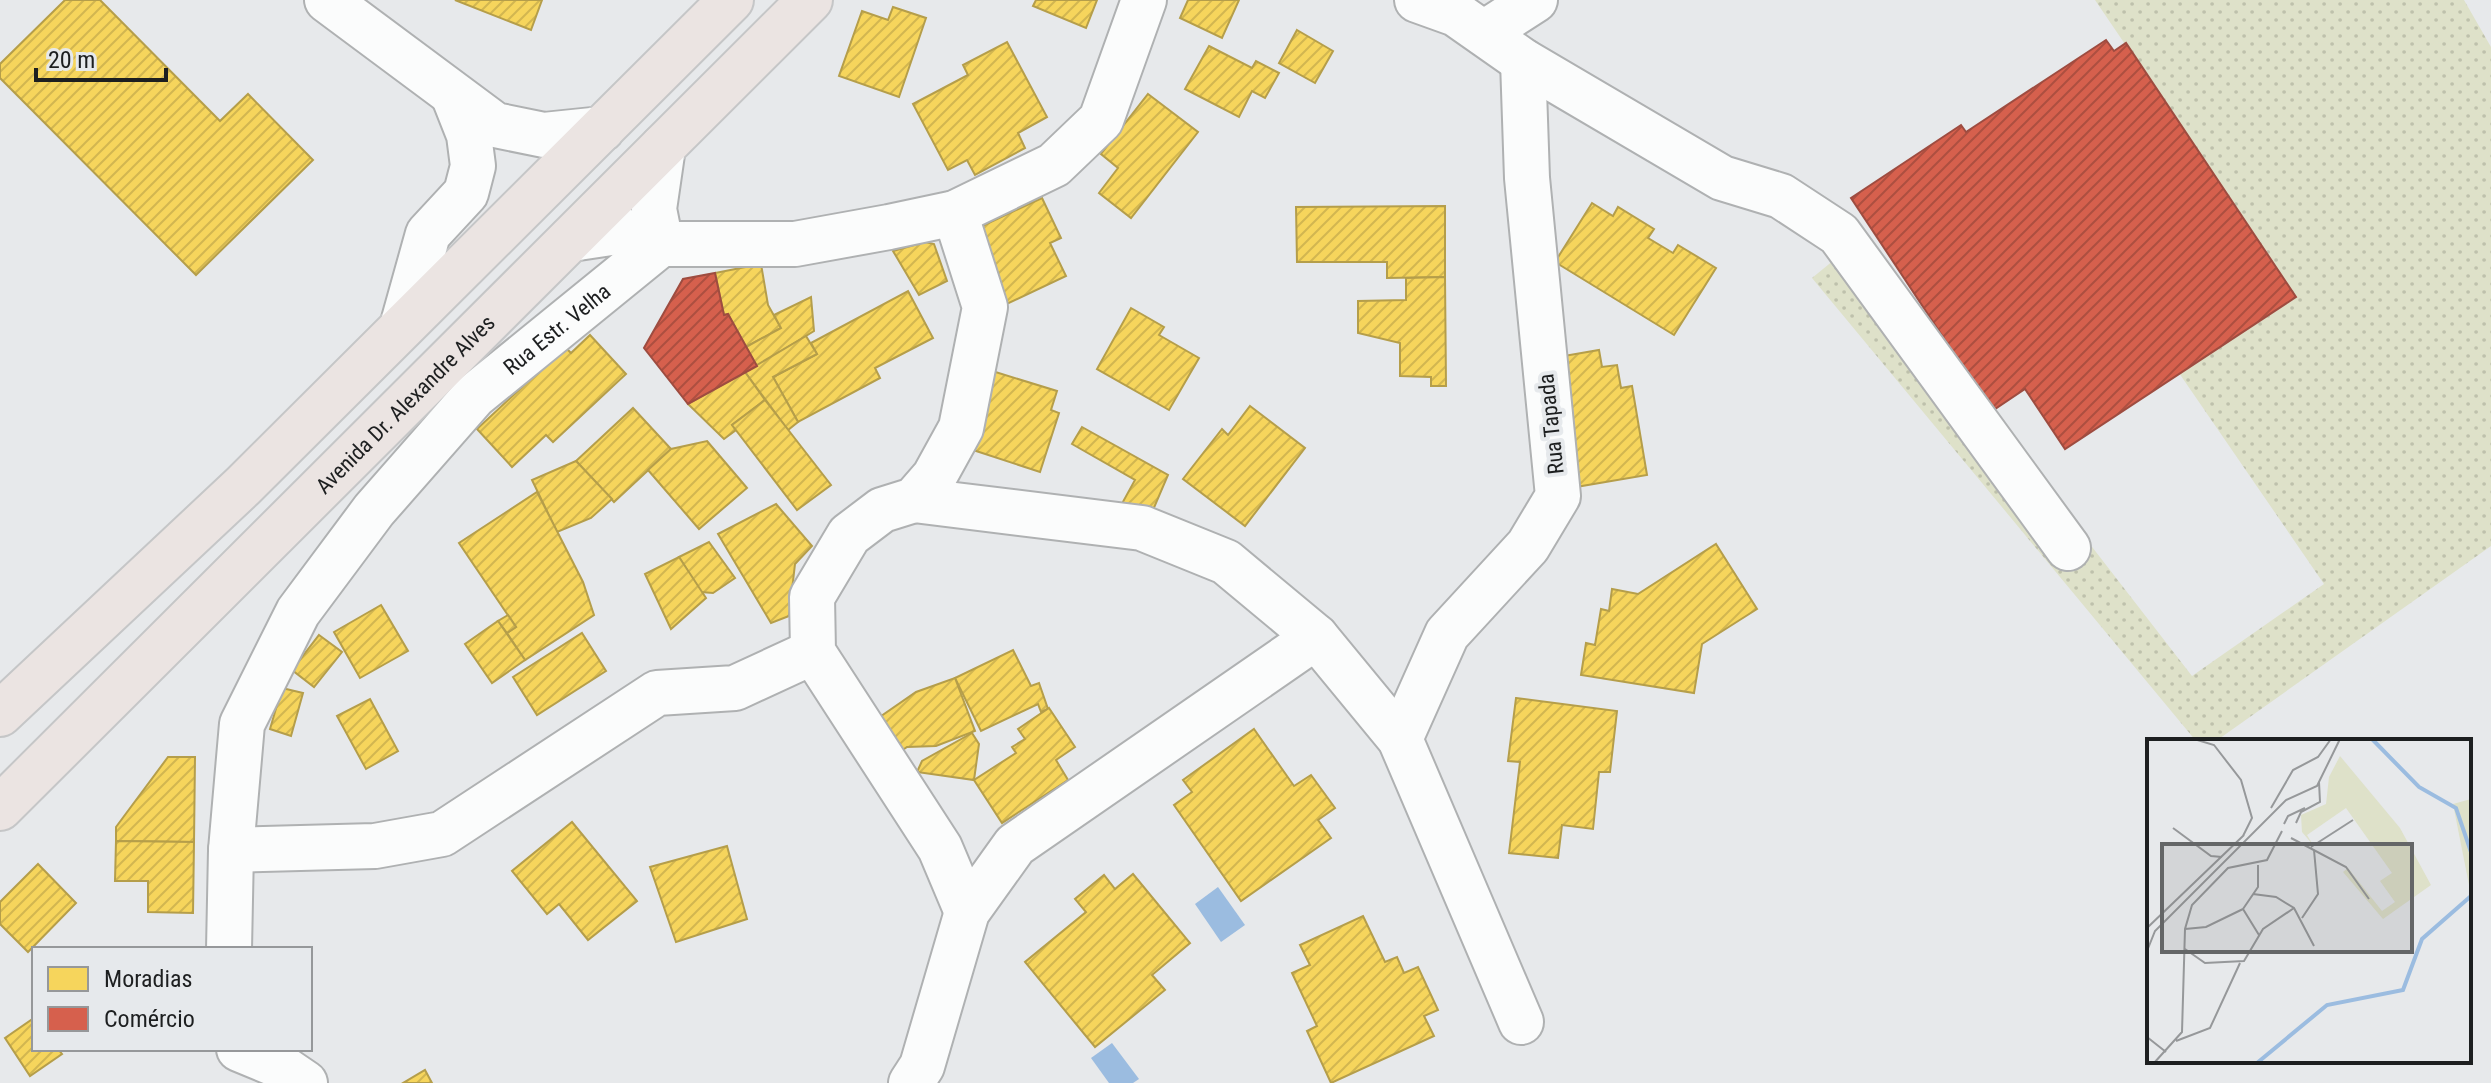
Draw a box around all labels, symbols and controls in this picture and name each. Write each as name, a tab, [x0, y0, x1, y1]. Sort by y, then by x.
scale bar	[36, 32, 166, 82]
text: 20 m	[48, 46, 95, 74]
street label: Rua Estr. Velha	[498, 278, 615, 380]
street label: Avenida Dr. Alexandre Alves	[310, 310, 499, 498]
street label: Rua Tapada	[1533, 372, 1569, 476]
inset map	[2147, 739, 2471, 1063]
legend	[32, 947, 312, 1051]
text: Moradias	[104, 965, 192, 993]
text: Comércio	[104, 1005, 195, 1033]

